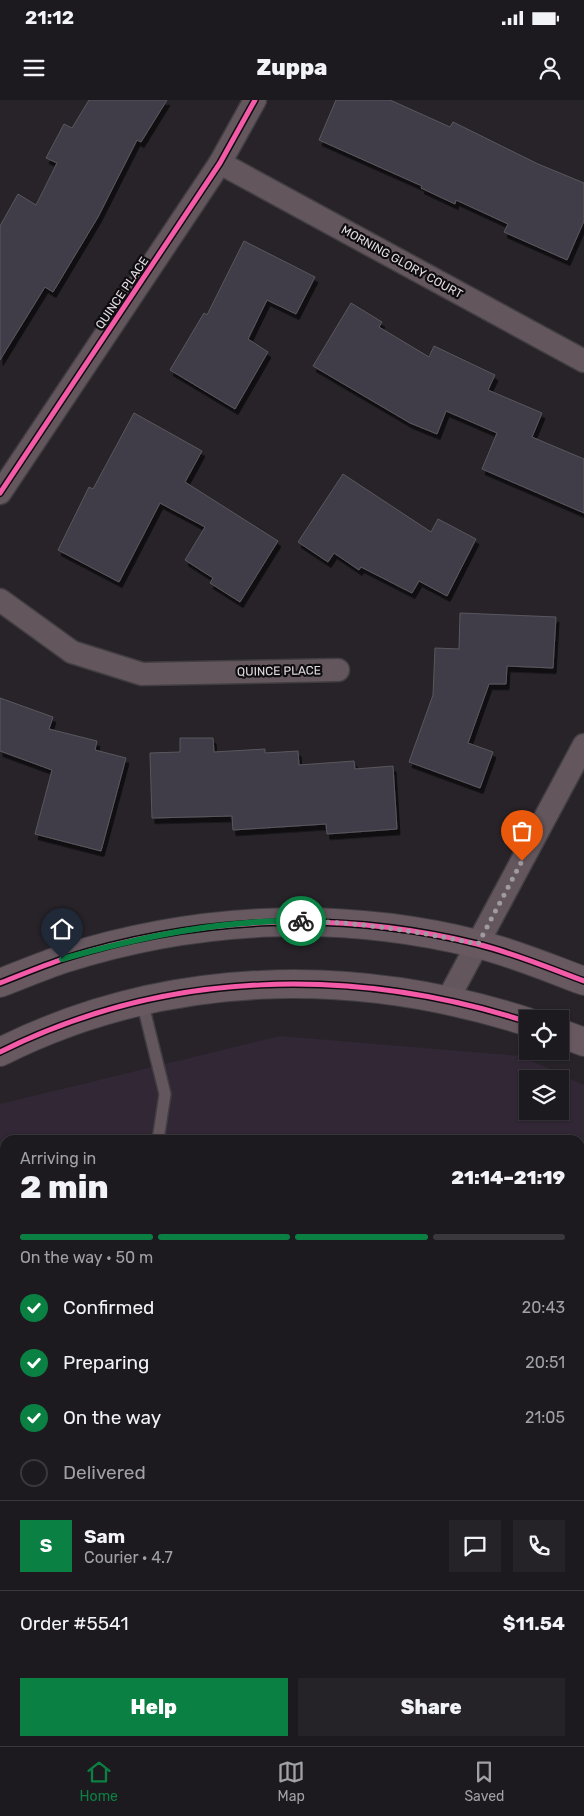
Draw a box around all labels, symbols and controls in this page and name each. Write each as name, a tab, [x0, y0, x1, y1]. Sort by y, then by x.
text: 21:12	[25, 6, 74, 29]
icon: menu	[20, 54, 48, 82]
text: Zuppa	[257, 54, 327, 81]
icon: person	[536, 54, 564, 82]
street label: MORNING GLORY COURT	[339, 223, 465, 301]
street label: QUINCE PLACE	[93, 254, 151, 332]
street label: QUINCE PLACE	[237, 663, 321, 679]
pin	[501, 810, 543, 861]
icon: bag	[508, 817, 536, 845]
courier	[276, 896, 326, 946]
icon: bike	[287, 907, 315, 935]
pin	[41, 908, 83, 959]
icon: home	[48, 915, 76, 943]
map controls	[519, 1010, 569, 1120]
button: locate	[519, 1010, 569, 1060]
button: layers	[519, 1070, 569, 1120]
text: Arriving in	[20, 1149, 96, 1168]
text: 21:14–21:19	[451, 1166, 565, 1189]
text: 2 min	[20, 1168, 109, 1206]
text: On the way · 50 m	[20, 1248, 153, 1267]
icon: check	[20, 1294, 48, 1322]
text: Confirmed	[63, 1296, 154, 1319]
text: 20:43	[522, 1298, 565, 1317]
icon: check	[20, 1349, 48, 1377]
text: Preparing	[63, 1351, 149, 1374]
text: 20:51	[525, 1353, 565, 1372]
icon: check	[20, 1404, 48, 1432]
text: On the way	[63, 1406, 161, 1429]
text: 21:05	[525, 1408, 565, 1427]
text: Delivered	[63, 1461, 146, 1484]
button: chat	[449, 1520, 501, 1572]
button: phone	[513, 1520, 565, 1572]
text: Sam	[84, 1525, 125, 1548]
text: S	[40, 1534, 52, 1557]
text: Courier · 4.7	[84, 1548, 173, 1567]
text: Order #5541	[20, 1612, 129, 1635]
text: $11.54	[503, 1612, 565, 1635]
button: Help	[20, 1678, 288, 1736]
button: Share	[298, 1678, 565, 1736]
tab: Home	[80, 1758, 118, 1805]
tab: Map	[277, 1758, 305, 1805]
tab: Saved	[464, 1758, 504, 1805]

